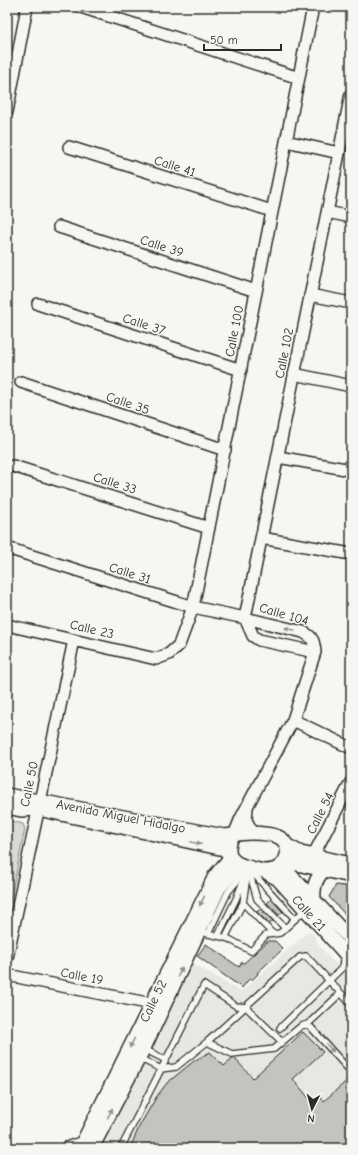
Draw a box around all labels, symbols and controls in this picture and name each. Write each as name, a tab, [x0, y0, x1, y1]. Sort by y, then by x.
scale bar	[204, 26, 281, 52]
text: 50 m	[210, 33, 238, 47]
street label: Calle 41	[152, 152, 198, 180]
street label: Calle 39	[138, 232, 186, 260]
street label: Calle 100	[222, 304, 246, 358]
street label: Calle 37	[121, 310, 167, 338]
street label: Calle 102	[272, 326, 296, 380]
street label: Calle 35	[104, 389, 152, 417]
street label: Calle 33	[92, 469, 138, 497]
street label: Calle 31	[107, 559, 153, 587]
street label: Calle 104	[258, 600, 310, 628]
street label: Calle 23	[69, 617, 115, 641]
one-way arrow	[284, 626, 296, 632]
street label: Calle 50	[17, 760, 41, 808]
street label: Calle 54	[303, 790, 337, 836]
street label: Avenida Miguel Hidalgo	[55, 796, 187, 836]
one-way arrow	[190, 840, 202, 846]
street label: Calle 21	[289, 892, 329, 934]
one-way arrow	[199, 896, 205, 907]
street label: Calle 19	[59, 965, 105, 988]
one-way arrow	[177, 966, 183, 977]
street label: Calle 52	[136, 977, 170, 1025]
one-way arrow	[129, 1037, 135, 1049]
one-way arrow	[325, 1043, 334, 1053]
north arrow	[292, 1089, 332, 1129]
one-way arrow	[107, 1108, 114, 1119]
text: N	[307, 1112, 315, 1125]

